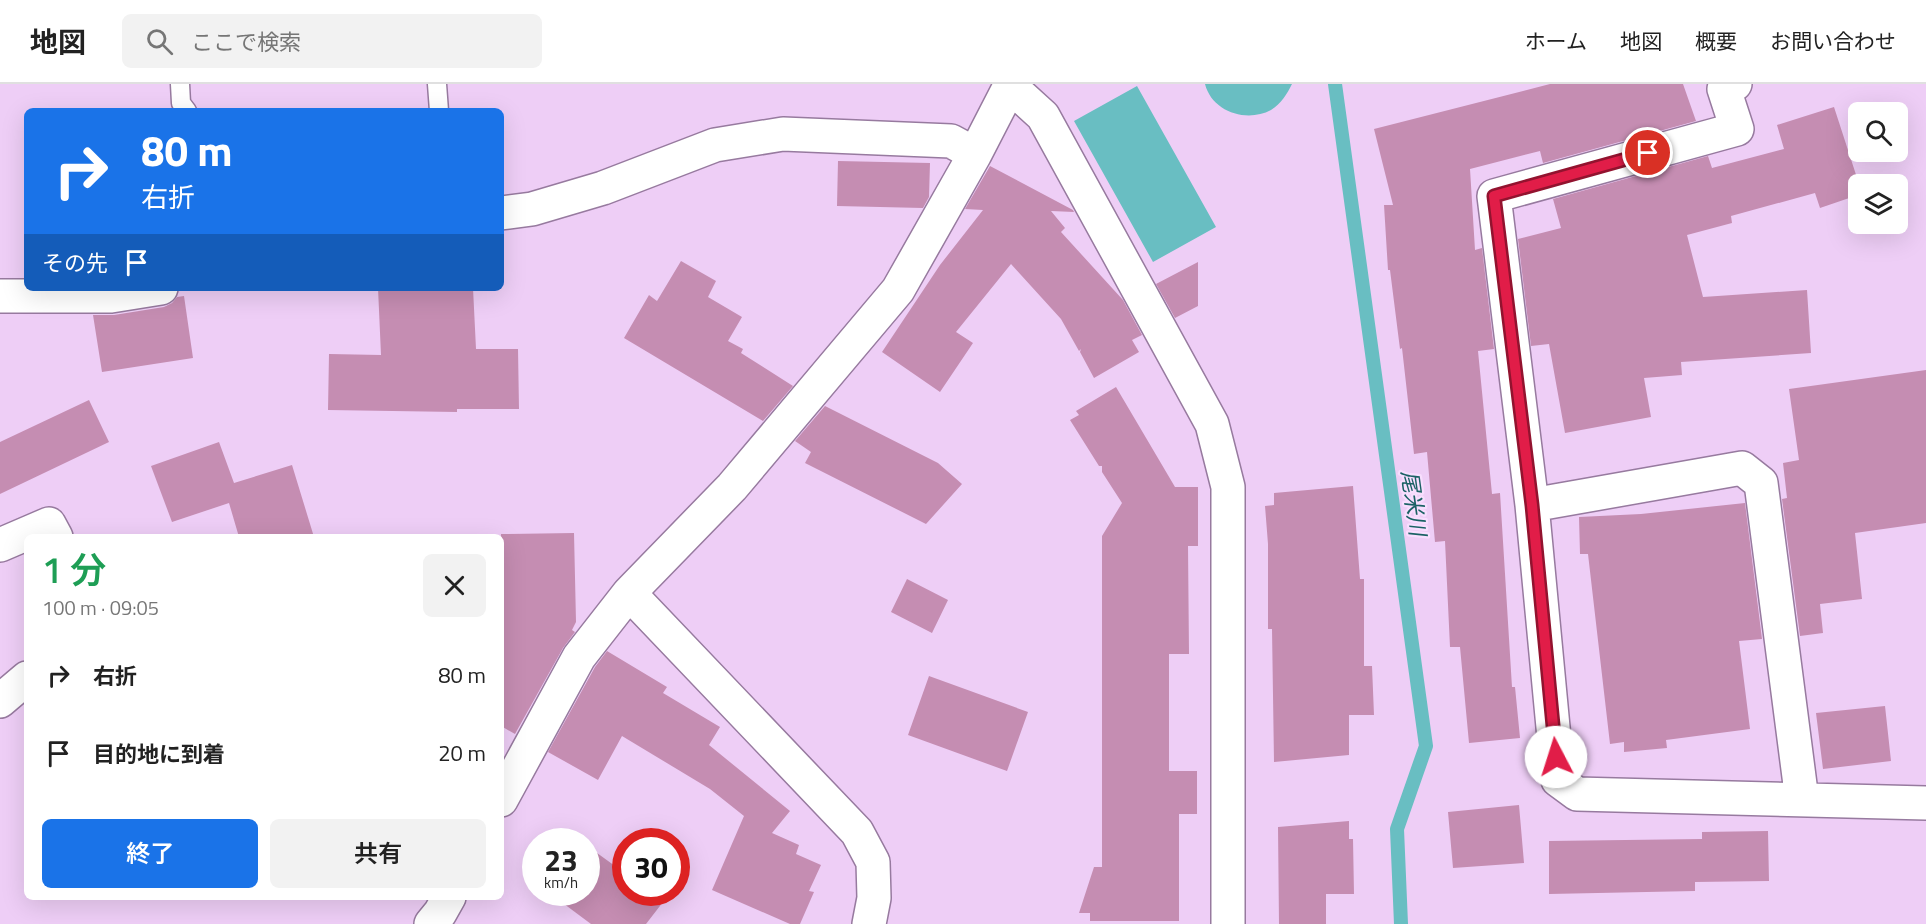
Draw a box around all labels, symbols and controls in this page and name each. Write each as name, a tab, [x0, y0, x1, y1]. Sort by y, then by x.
search box	[122, 14, 542, 68]
text: 地図	[30, 20, 86, 63]
icon: search	[143, 25, 176, 58]
text: ここで検索	[191, 25, 301, 59]
text: ホーム	[1525, 25, 1587, 57]
text: 地図	[1620, 25, 1662, 57]
text: 概要	[1695, 25, 1737, 57]
text: お問い合わせ	[1770, 25, 1896, 57]
map controls	[1848, 102, 1908, 234]
button: search	[1848, 102, 1908, 162]
text: 80 m	[141, 118, 233, 182]
pin	[1622, 127, 1673, 178]
icon: right	[42, 132, 120, 210]
icon: arrive	[1631, 136, 1664, 169]
button: layers	[1848, 174, 1908, 234]
text: 右折	[141, 176, 195, 217]
text: その先	[42, 246, 108, 280]
icon: arrive	[120, 246, 153, 279]
water label: 尾米川	[1393, 468, 1436, 540]
text: 1 分	[42, 542, 106, 597]
button: close	[423, 554, 486, 617]
text: 100 m · 09:05	[42, 592, 159, 623]
text: 80 m	[438, 658, 486, 692]
icon: right	[42, 659, 75, 692]
text: 右折	[93, 659, 137, 693]
position arrow	[1524, 725, 1588, 789]
text: 20 m	[438, 736, 486, 770]
icon: arrive	[42, 737, 75, 770]
text: 目的地に到着	[93, 737, 225, 771]
button: 終了	[42, 819, 258, 888]
button: 共有	[270, 819, 486, 888]
speed limit sign: 30	[612, 828, 690, 906]
text: 23	[544, 837, 578, 883]
text: km/h	[544, 871, 578, 894]

